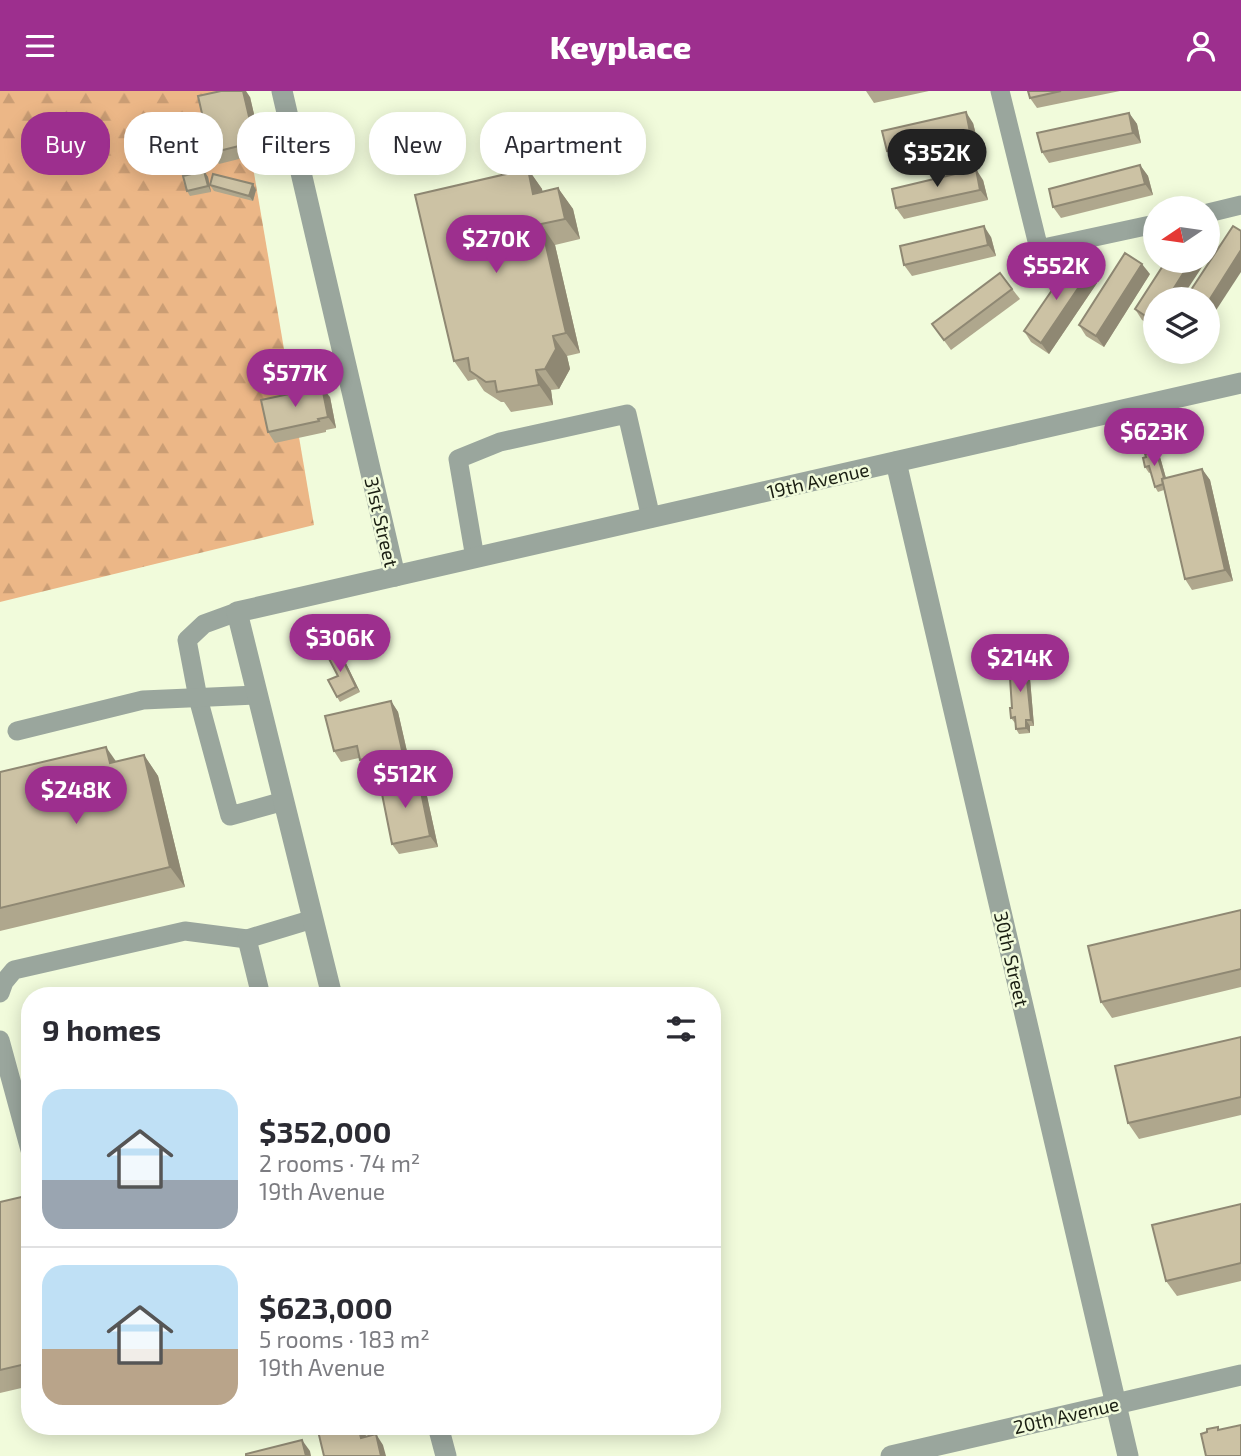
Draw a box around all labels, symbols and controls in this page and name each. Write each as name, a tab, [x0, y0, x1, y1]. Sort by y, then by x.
icon: menu	[21, 27, 59, 65]
text: Keyplace	[550, 27, 691, 65]
icon: person	[1182, 27, 1220, 65]
chip: Buy	[21, 112, 110, 175]
chip: Rent	[124, 112, 223, 175]
chip: Filters	[237, 112, 355, 175]
chip: New	[369, 112, 466, 175]
chip: Apartment	[480, 112, 646, 175]
pin: $352K	[888, 129, 986, 189]
text: $352K	[903, 138, 971, 166]
north arrow	[1143, 196, 1220, 273]
map controls	[1143, 196, 1220, 364]
pin: $270K	[447, 215, 545, 275]
text: $270K	[462, 224, 530, 252]
pin: $552K	[1007, 243, 1105, 302]
text: $552K	[1023, 251, 1089, 279]
button: layers	[1143, 287, 1220, 364]
pin: $577K	[246, 349, 344, 409]
text: $577K	[263, 358, 327, 386]
pin: $623K	[1105, 409, 1203, 468]
text: $623K	[1120, 417, 1188, 445]
street label: 19th Avenue	[765, 457, 871, 503]
street label: 31st Street	[360, 475, 404, 569]
pin: $306K	[291, 615, 389, 674]
text: $306K	[305, 623, 375, 651]
pin: $214K	[971, 635, 1069, 694]
text: $214K	[987, 643, 1053, 671]
pin: $512K	[356, 751, 454, 810]
text: $512K	[373, 759, 437, 787]
pin: $248K	[27, 767, 125, 826]
text: $248K	[41, 775, 111, 803]
street label: 30th Street	[990, 909, 1034, 1009]
icon: filters	[662, 1010, 700, 1048]
text: 9 homes	[42, 1011, 161, 1047]
text: $352,000	[259, 1113, 391, 1149]
icon: home	[98, 1117, 182, 1201]
text: 2 rooms · 74 m²	[259, 1149, 420, 1177]
text: 19th Avenue	[259, 1177, 385, 1205]
text: $623,000	[259, 1289, 393, 1325]
icon: home	[98, 1293, 182, 1377]
text: 5 rooms · 183 m²	[259, 1325, 430, 1353]
text: 19th Avenue	[259, 1353, 385, 1381]
street label: 20th Avenue	[1011, 1392, 1121, 1438]

